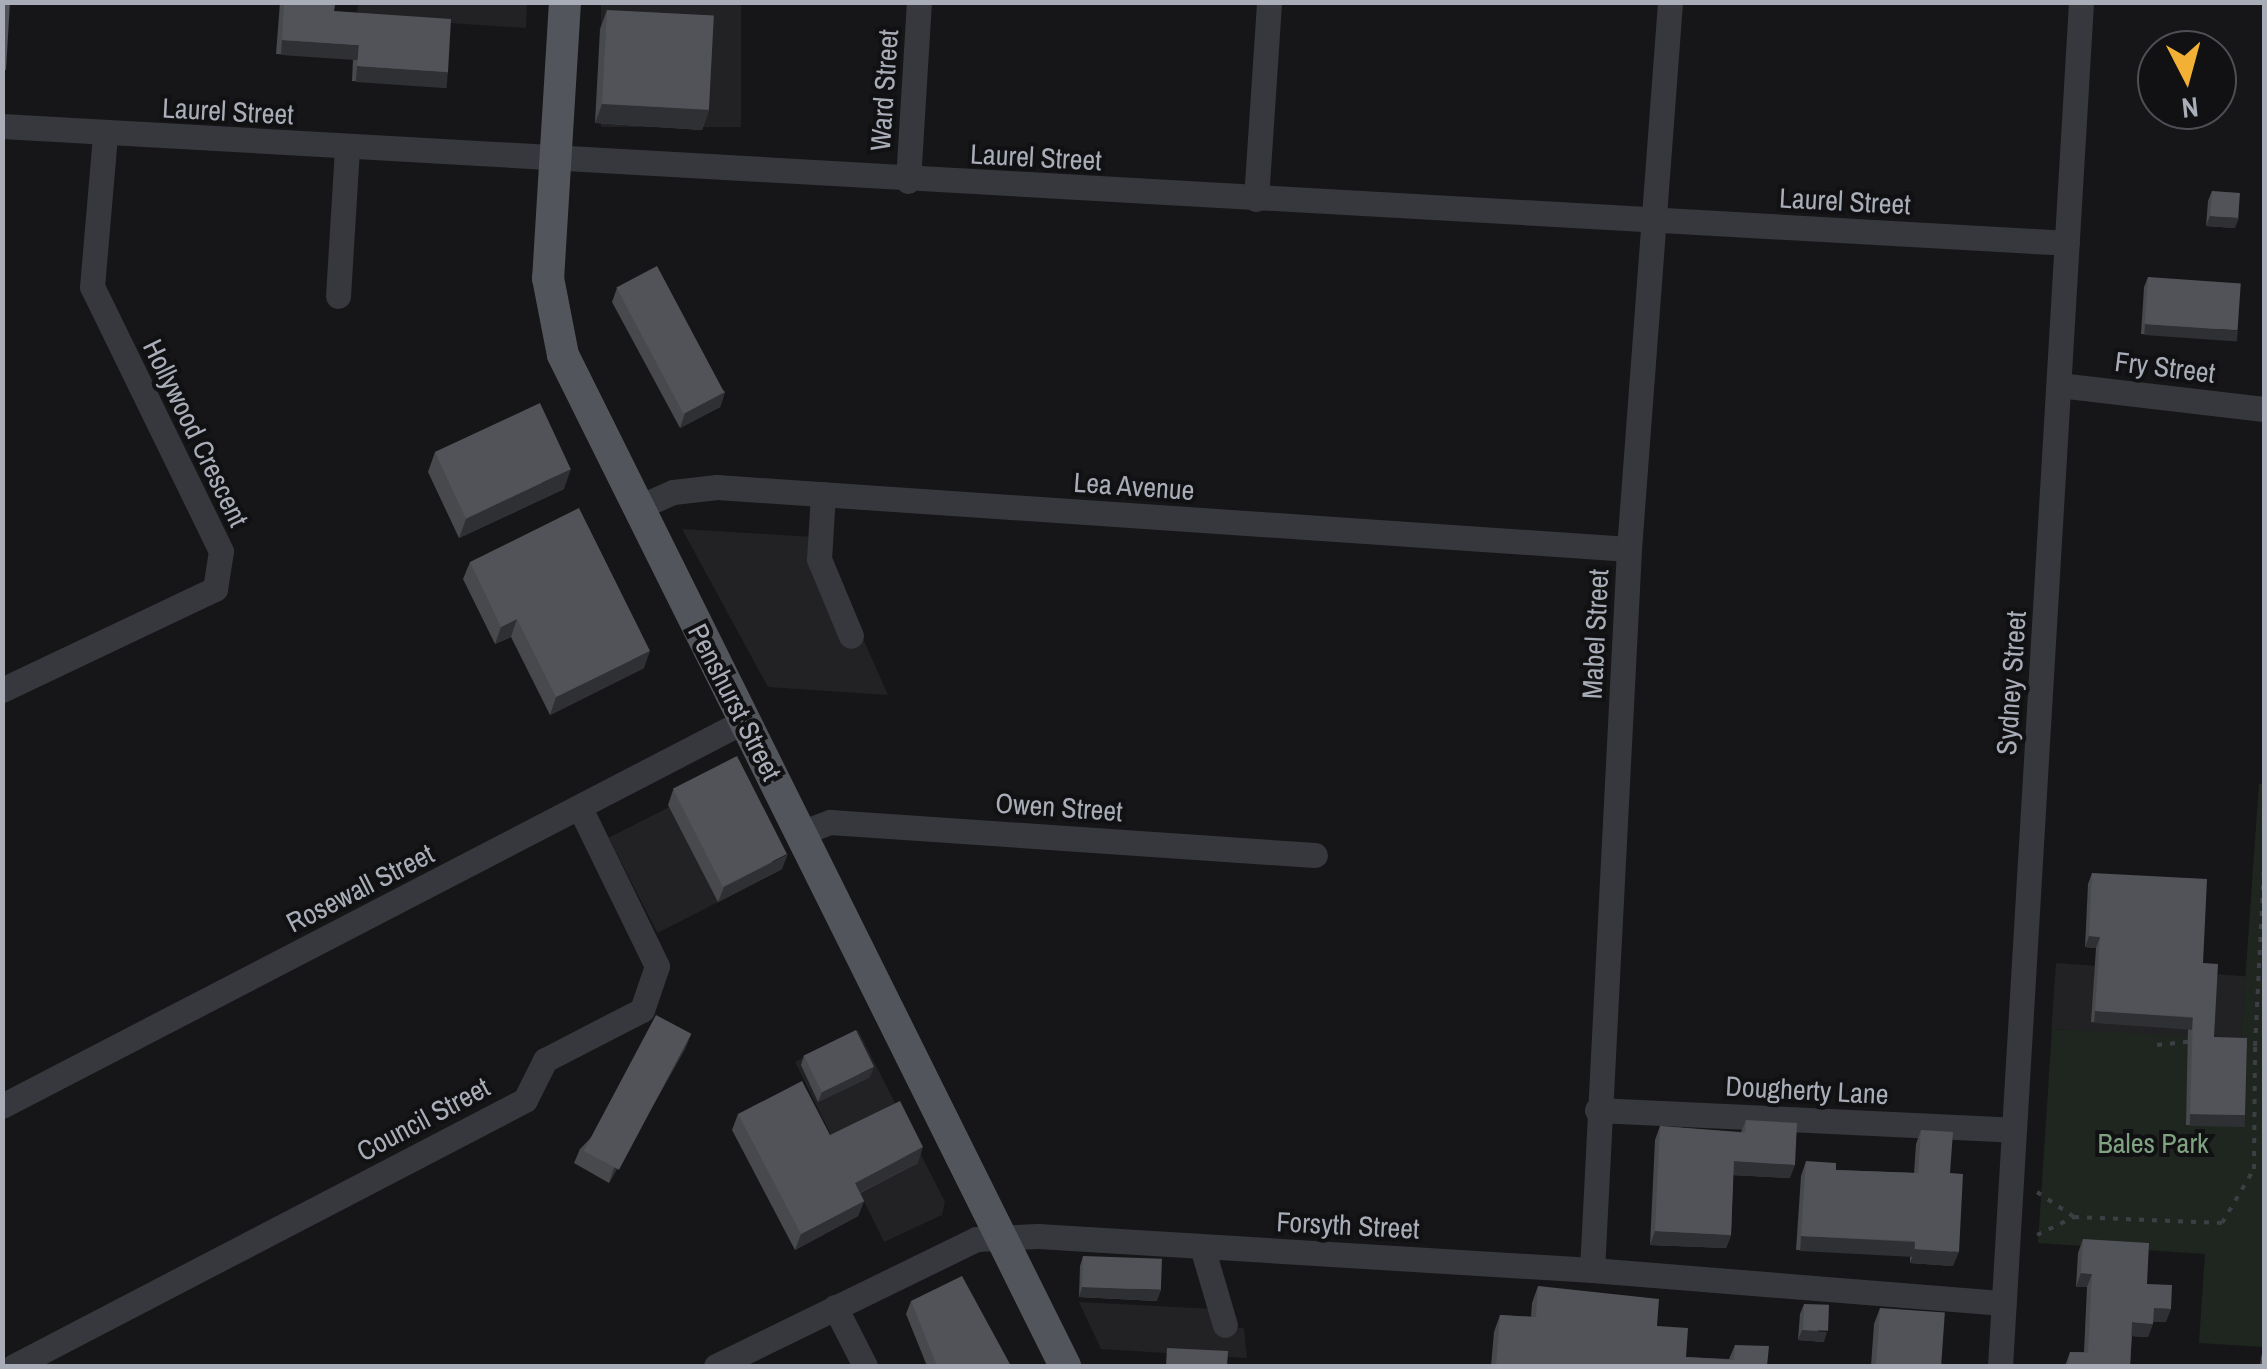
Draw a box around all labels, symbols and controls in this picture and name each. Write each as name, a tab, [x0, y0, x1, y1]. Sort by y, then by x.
street label: Ward Street	[863, 28, 905, 152]
north arrow	[2137, 30, 2237, 130]
text: N	[2180, 88, 2200, 128]
street label: Laurel Street	[161, 91, 295, 131]
street label: Laurel Street	[969, 137, 1103, 177]
street label: Laurel Street	[1778, 181, 1912, 221]
street label: Hollywood Crescent	[136, 334, 256, 532]
street label: Fry Street	[2113, 344, 2217, 390]
street label: Lea Avenue	[1072, 465, 1196, 507]
street label: Mabel Street	[1575, 568, 1615, 700]
street label: Sydney Street	[1989, 610, 2033, 756]
street label: Penshurst Street	[681, 618, 789, 786]
street label: Owen Street	[994, 786, 1124, 828]
street label: Rosewall Street	[281, 837, 439, 939]
street label: Dougherty Lane	[1725, 1069, 1889, 1111]
street label: Council Street	[351, 1070, 495, 1168]
park label: Bales Park	[2097, 1126, 2209, 1160]
street label: Forsyth Street	[1276, 1204, 1420, 1246]

